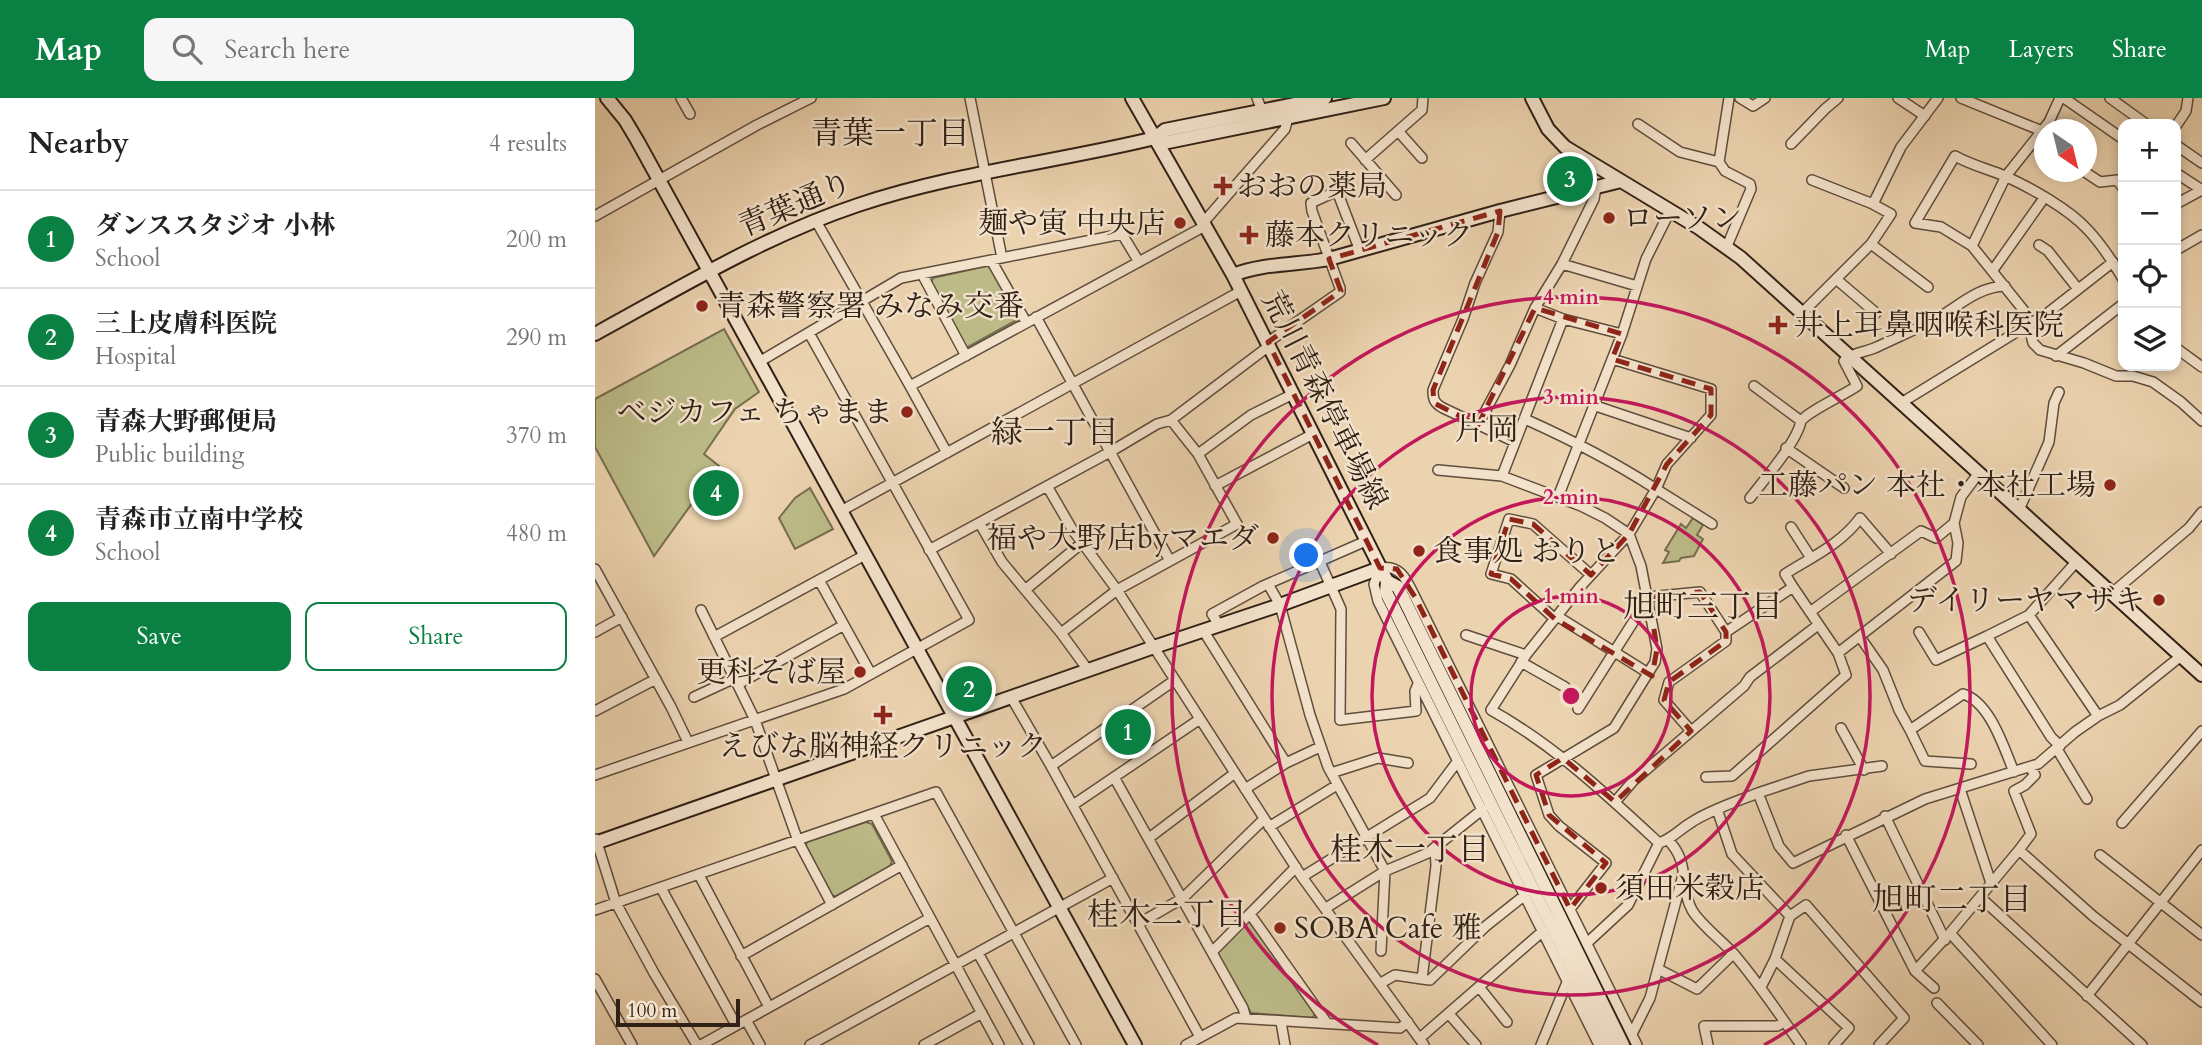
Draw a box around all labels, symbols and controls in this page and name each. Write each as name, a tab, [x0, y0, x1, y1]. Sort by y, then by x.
search box	[144, 18, 634, 81]
text: Map	[35, 27, 102, 72]
icon: search	[168, 30, 206, 68]
text: Search here	[224, 32, 350, 67]
text: Map	[1925, 33, 1971, 66]
text: Layers	[2009, 33, 2074, 66]
text: Share	[2112, 33, 2167, 66]
district label: 青葉一丁目	[810, 112, 970, 156]
north arrow	[2034, 119, 2097, 182]
map controls	[2118, 119, 2181, 371]
button: +	[2118, 119, 2181, 182]
text: Nearby	[28, 123, 129, 164]
text: 4 results	[489, 128, 567, 159]
pin: 3	[1547, 153, 1593, 205]
street label: 青葉通り	[732, 162, 858, 247]
place label: おおの薬局	[1237, 166, 1387, 207]
marker: おおの薬局	[1215, 178, 1231, 194]
button: −	[2118, 182, 2181, 245]
place label: ローソン	[1623, 198, 1742, 239]
place label: 麺や寅 中央店	[978, 203, 1166, 244]
text: ダンススタジオ 小林	[95, 208, 335, 243]
marker: ローソン	[1601, 210, 1617, 226]
marker: 麺や寅 中央店	[1172, 215, 1188, 231]
place label: 藤本クリニック	[1265, 215, 1473, 256]
text: 1	[45, 224, 57, 255]
text: 200 m	[506, 224, 567, 255]
marker: 藤本クリニック	[1239, 225, 1259, 245]
text: School	[95, 243, 160, 274]
button: locate	[2118, 245, 2181, 308]
text: 4 min	[1543, 283, 1599, 312]
street label: 荒川青森停車場線	[1252, 284, 1397, 516]
place label: 青森警察署 みなみ交番	[716, 286, 1024, 327]
marker: 青森警察署 みなみ交番	[694, 298, 710, 314]
place label: 井上耳鼻咽喉科医院	[1794, 305, 2064, 346]
text: 三上皮膚科医院	[95, 306, 277, 341]
button: layers	[2118, 308, 2181, 371]
marker: 井上耳鼻咽喉科医院	[1768, 315, 1788, 335]
text: 2	[45, 322, 57, 353]
text: 290 m	[506, 322, 567, 353]
text: Hospital	[95, 341, 176, 372]
text: 3 min	[1543, 383, 1599, 412]
place label: ベジカフェ ちゃまま	[616, 392, 893, 433]
text: 青森大野郵便局	[95, 404, 277, 439]
marker: ベジカフェ ちゃまま	[899, 404, 915, 420]
district label: 片岡	[1455, 408, 1519, 452]
district label: 緑一丁目	[991, 411, 1119, 455]
text: 3	[45, 420, 57, 451]
text: 370 m	[506, 420, 567, 451]
text: Public building	[95, 439, 245, 470]
place label: 工藤パン 本社・本社工場	[1758, 465, 2096, 506]
pin: 4	[693, 467, 739, 519]
marker: 工藤パン 本社・本社工場	[2102, 477, 2118, 493]
text: 2 min	[1543, 483, 1599, 512]
text: 青森市立南中学校	[95, 502, 303, 537]
text: 4	[45, 518, 57, 549]
text: 480 m	[506, 518, 567, 549]
place label: 福や大野店byマエダ	[987, 518, 1259, 559]
marker: 福や大野店byマエダ	[1265, 530, 1281, 546]
place label: 食事処 おりと	[1433, 531, 1621, 572]
text: School	[95, 537, 160, 568]
your location	[1289, 538, 1323, 572]
marker: 食事処 おりと	[1411, 543, 1427, 559]
place label: デイリーヤマザキ	[1907, 580, 2145, 621]
text: 1 min	[1543, 582, 1599, 611]
district label: 旭町三丁目	[1623, 585, 1783, 629]
marker: デイリーヤマザキ	[2151, 592, 2167, 608]
button: Save	[28, 602, 291, 671]
button: Share	[305, 602, 567, 671]
place label: 更科そば屋	[696, 652, 846, 693]
pin: 2	[946, 663, 992, 715]
marker: 更科そば屋	[852, 664, 868, 680]
centre of rings	[1559, 684, 1583, 708]
marker: えびな脳神経クリニック	[873, 705, 893, 725]
pin: 1	[1105, 706, 1151, 758]
place label: えびな脳神経クリニック	[719, 726, 1047, 767]
district label: 桂木一丁目	[1330, 828, 1490, 872]
place label: 須田米穀店	[1615, 868, 1765, 909]
district label: 旭町二丁目	[1872, 878, 2032, 922]
marker: 須田米穀店	[1593, 880, 1609, 896]
district label: 桂木二丁目	[1087, 893, 1247, 937]
place label: SOBA Cafe 雅	[1294, 908, 1481, 949]
marker: SOBA Cafe 雅	[1272, 920, 1288, 936]
scale bar	[616, 996, 740, 1028]
text: 100 m	[627, 998, 677, 1024]

